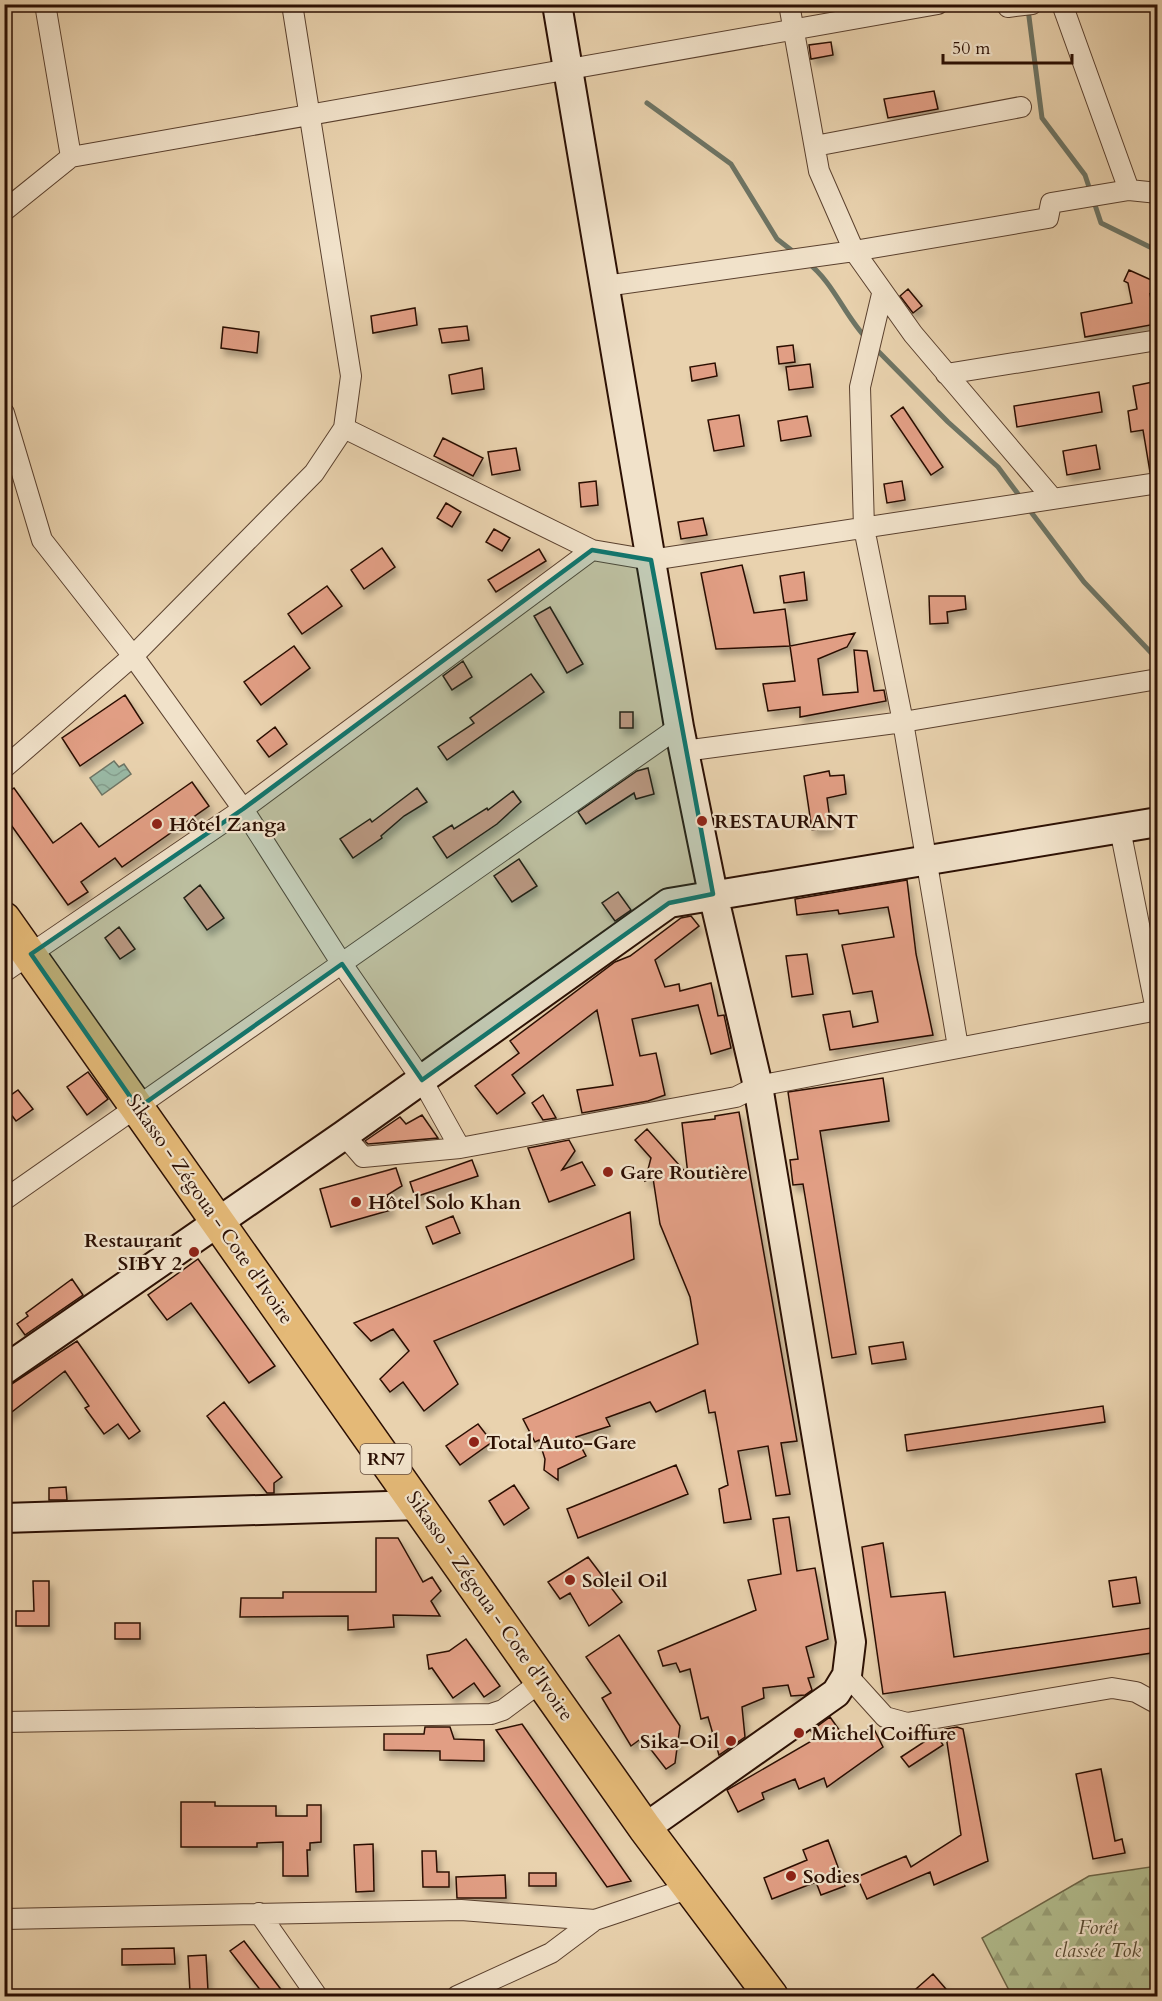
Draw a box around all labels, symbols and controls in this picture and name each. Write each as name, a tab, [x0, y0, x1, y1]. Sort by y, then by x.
scale bar	[943, 27, 1072, 65]
text: 50 m	[952, 36, 991, 61]
place label: RESTAURANT	[714, 808, 858, 835]
place label: Hôtel Zanga	[169, 811, 286, 838]
marker: RESTAURANT	[695, 814, 709, 828]
marker: Hôtel Zanga	[150, 817, 164, 831]
street label: Sikasso - Zégoua - Cote d'Ivoire	[120, 1089, 300, 1329]
place label: Gare Routière	[620, 1159, 748, 1186]
marker: Gare Routière	[601, 1165, 615, 1179]
place label: Hôtel Solo Khan	[368, 1189, 521, 1216]
marker: Hôtel Solo Khan	[349, 1195, 363, 1209]
place label: Restaurant SIBY 2	[84, 1227, 182, 1277]
marker: Restaurant SIBY 2	[187, 1245, 201, 1259]
place label: Total Auto-Gare	[486, 1429, 637, 1456]
marker: Total Auto-Gare	[467, 1435, 481, 1449]
road number: RN7	[360, 1444, 412, 1474]
street label: Sikasso - Zégoua - Cote d'Ivoire	[400, 1486, 580, 1726]
place label: Soleil Oil	[582, 1567, 668, 1594]
marker: Soleil Oil	[563, 1573, 577, 1587]
place label: Michel Coiffure	[811, 1720, 956, 1747]
marker: Michel Coiffure	[792, 1726, 806, 1740]
place label: Sika-Oil	[640, 1728, 719, 1755]
marker: Sika-Oil	[724, 1734, 738, 1748]
place label: Sodies	[803, 1863, 860, 1890]
marker: Sodies	[784, 1869, 798, 1883]
park label: Forêt classée Tok	[1055, 1914, 1141, 1964]

